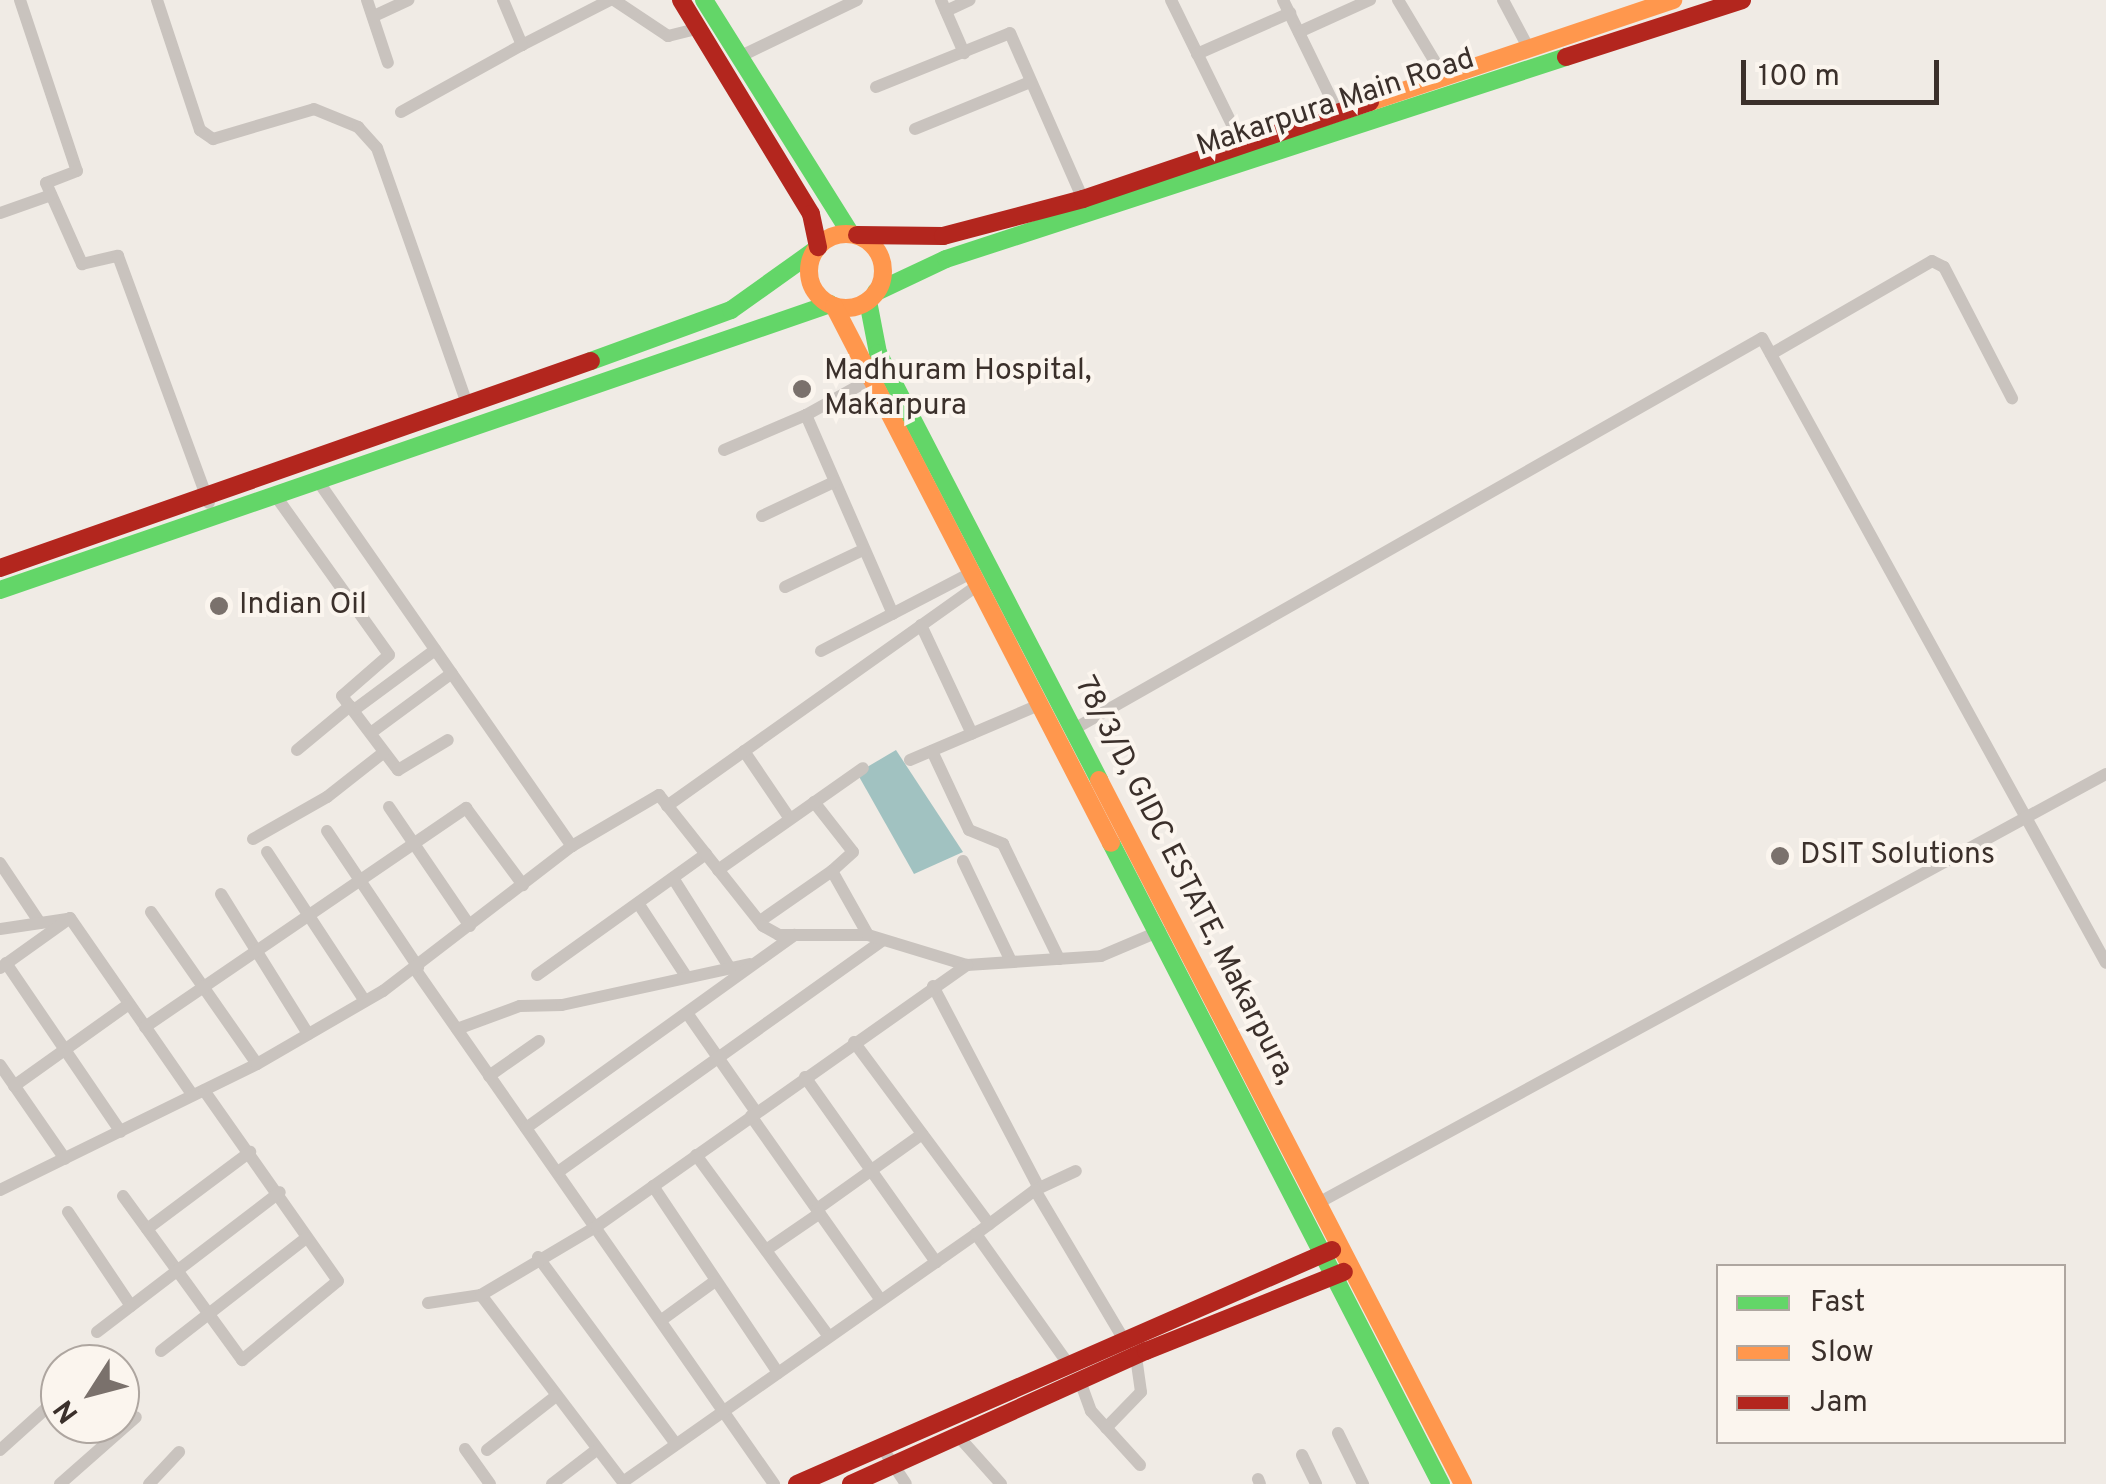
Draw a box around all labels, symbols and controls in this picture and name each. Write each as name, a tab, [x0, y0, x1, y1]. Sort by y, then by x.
scale bar	[1746, 40, 1944, 102]
street label: Makarpura Main Road	[1193, 42, 1479, 166]
text: 100 m	[1758, 59, 1840, 96]
place label: Madhuram Hospital, Makarpura	[824, 354, 1092, 424]
marker: Madhuram Hospital, Makarpura	[789, 376, 815, 402]
place label: Indian Oil	[239, 588, 367, 624]
marker: Indian Oil	[208, 595, 230, 617]
street label: 78/3/D, GIDC ESTATE, Makarpura,	[1065, 671, 1303, 1091]
place label: DSIT Solutions	[1800, 838, 1996, 874]
marker: DSIT Solutions	[1769, 845, 1791, 867]
legend	[1716, 1264, 2066, 1444]
text: Fast	[1810, 1285, 1865, 1322]
text: Slow	[1810, 1335, 1874, 1372]
north arrow	[40, 1344, 140, 1444]
text: Jam	[1810, 1385, 1868, 1422]
text: N	[47, 1392, 88, 1429]

